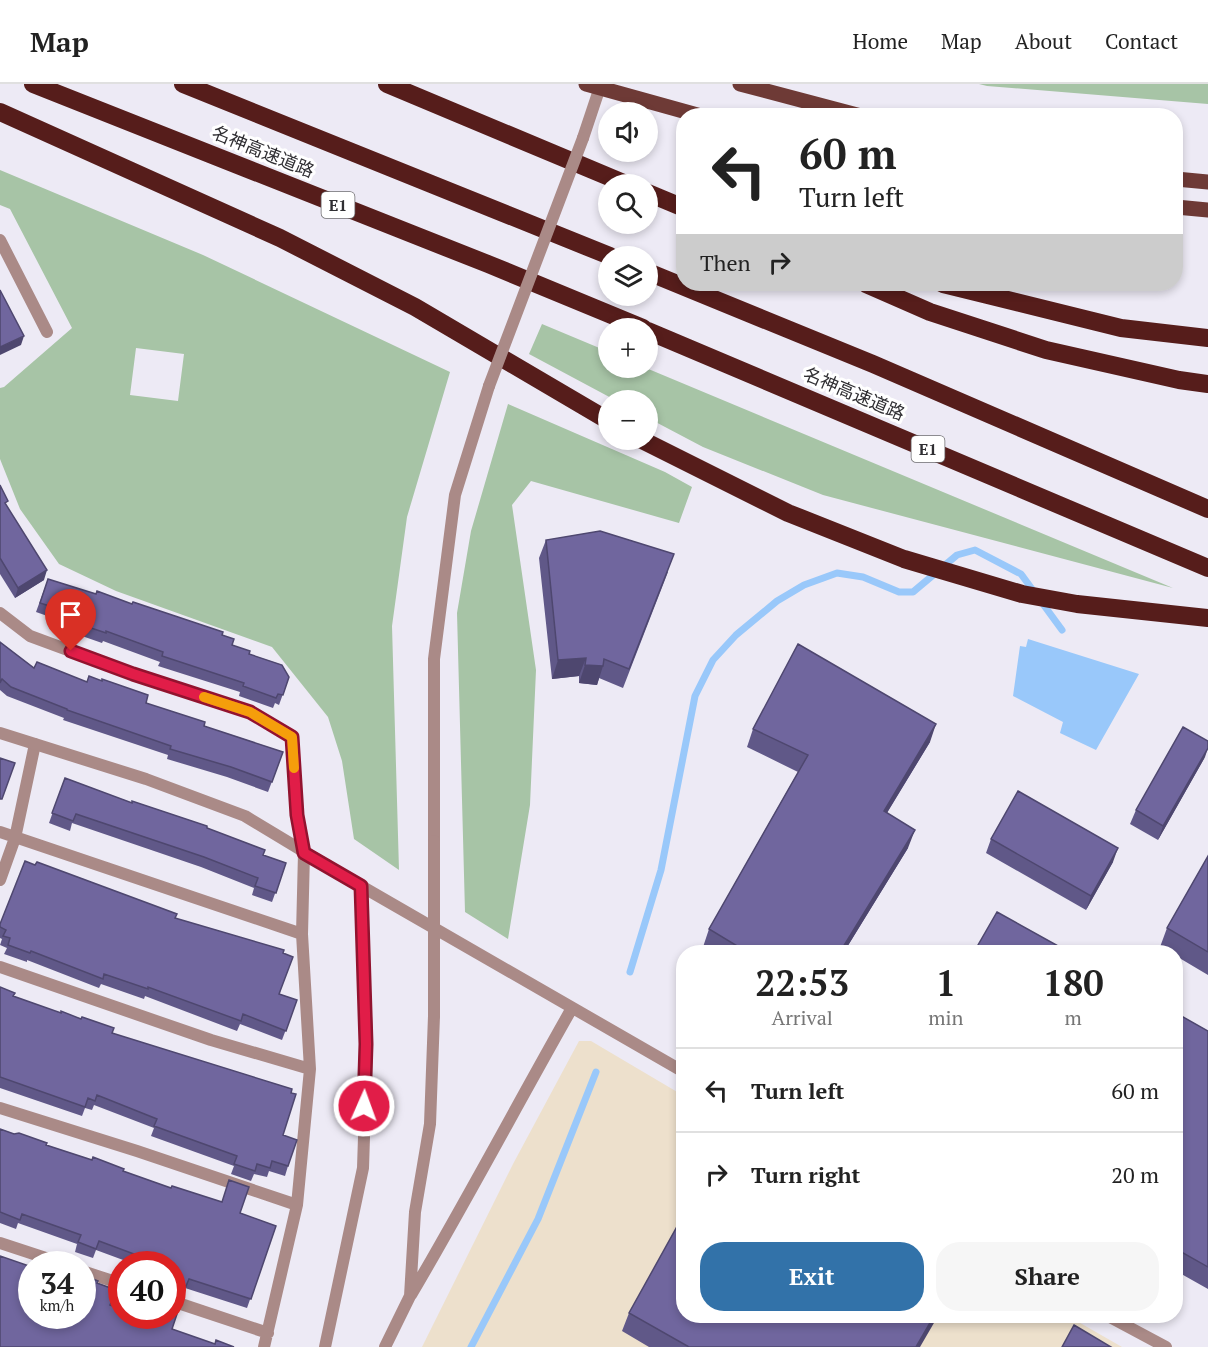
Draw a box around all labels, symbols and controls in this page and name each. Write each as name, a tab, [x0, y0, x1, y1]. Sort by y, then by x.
text: Map	[30, 23, 89, 60]
text: Home	[852, 27, 908, 55]
text: Map	[941, 27, 982, 55]
text: About	[1015, 27, 1072, 55]
text: Contact	[1105, 27, 1178, 55]
map controls	[598, 102, 658, 450]
button: sound	[598, 102, 658, 162]
street label: 名神高速道路	[209, 120, 318, 182]
text: 60 m	[799, 125, 897, 181]
icon: left	[700, 132, 778, 210]
button: search	[598, 174, 658, 234]
text: Turn left	[799, 179, 904, 215]
road number: E1	[322, 192, 354, 218]
button: layers	[598, 246, 658, 306]
icon: right	[763, 246, 796, 279]
text: Then	[700, 248, 751, 277]
button: +	[598, 318, 658, 378]
street label: 名神高速道路	[800, 361, 909, 425]
button: −	[598, 390, 658, 450]
road number: E1	[912, 436, 944, 462]
pin	[45, 589, 96, 651]
icon: arrive	[54, 598, 87, 631]
text: 22:53	[755, 959, 849, 1006]
text: 1	[936, 959, 956, 1006]
text: 180	[1043, 959, 1104, 1006]
text: Arrival	[771, 1004, 833, 1031]
text: min	[928, 1004, 963, 1031]
text: m	[1065, 1004, 1082, 1031]
position arrow	[332, 1074, 396, 1138]
icon: left	[700, 1074, 733, 1107]
text: Turn left	[751, 1076, 844, 1105]
text: 60 m	[1111, 1076, 1159, 1105]
icon: right	[700, 1158, 733, 1191]
text: Turn right	[751, 1160, 860, 1189]
text: 20 m	[1111, 1160, 1159, 1189]
button: Exit	[700, 1242, 924, 1311]
button: Share	[936, 1242, 1159, 1311]
speed limit sign: 40	[108, 1251, 186, 1329]
text: 34	[40, 1263, 74, 1303]
text: km/h	[40, 1295, 74, 1315]

